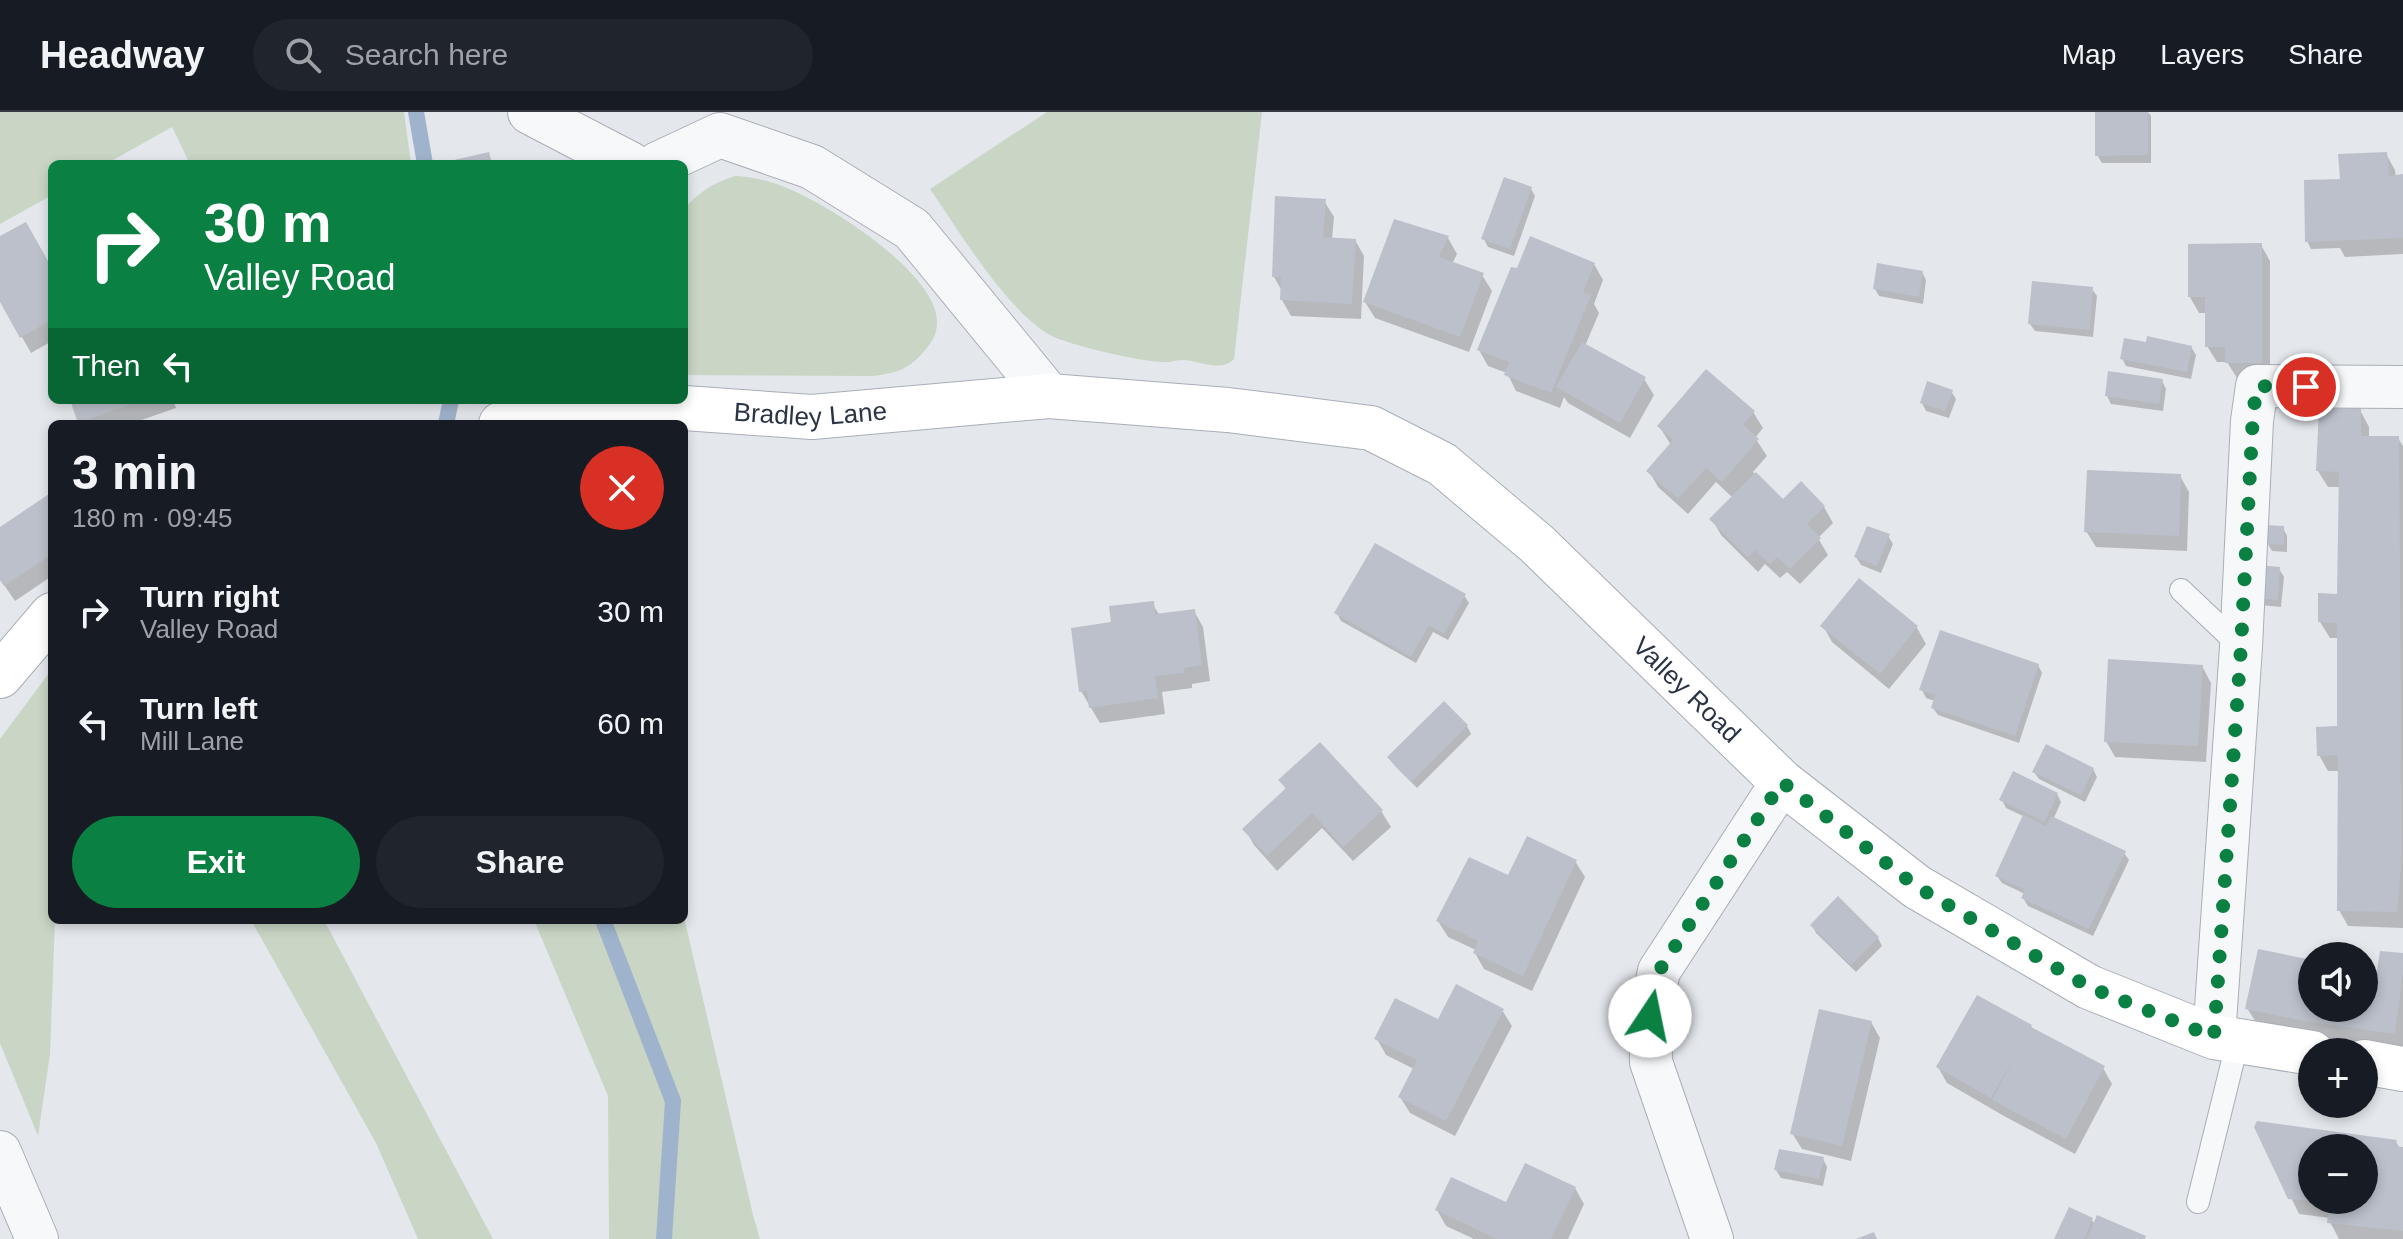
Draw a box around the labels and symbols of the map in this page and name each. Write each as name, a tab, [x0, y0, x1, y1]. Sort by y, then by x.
pin	[2272, 353, 2340, 421]
street label: Bradley Lane	[733, 395, 888, 432]
street label: Valley Road	[1627, 631, 1747, 749]
position arrow	[1608, 974, 1692, 1058]

